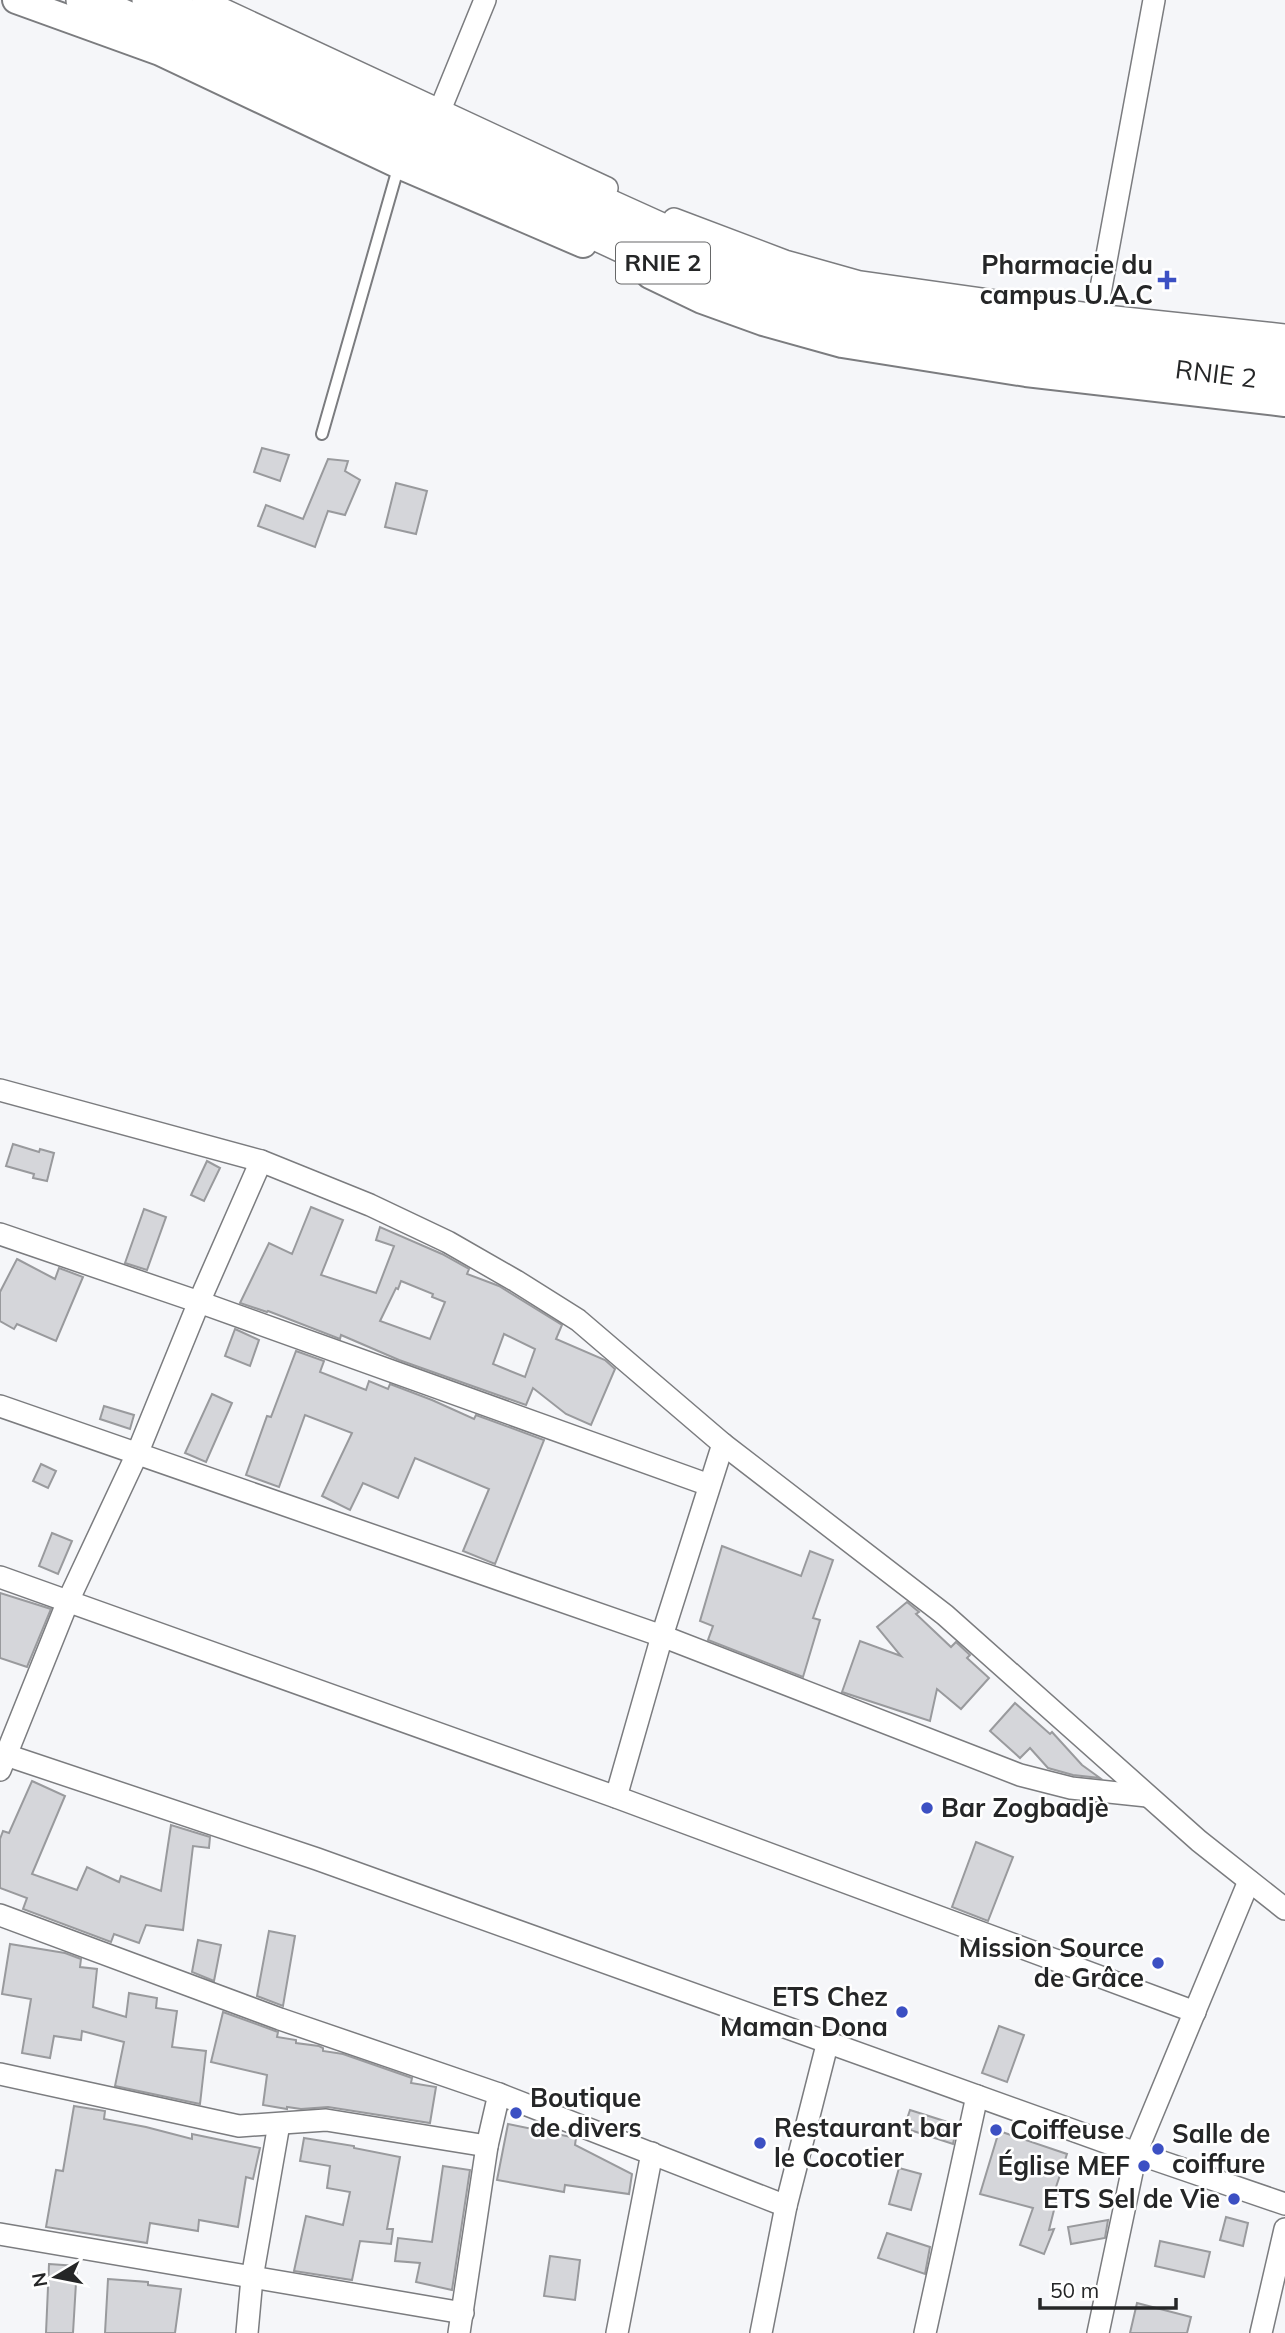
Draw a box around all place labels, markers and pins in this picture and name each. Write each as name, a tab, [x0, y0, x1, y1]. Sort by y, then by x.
place label: Pharmacie du campus U.A.C	[980, 248, 1153, 311]
marker: Pharmacie du campus U.A.C	[1159, 272, 1175, 288]
place label: Bar Zogbadjè	[941, 1791, 1109, 1824]
marker: Bar Zogbadjè	[919, 1800, 935, 1816]
place label: Mission Source de Grâce	[959, 1931, 1144, 1994]
marker: Mission Source de Grâce	[1150, 1955, 1166, 1971]
place label: ETS Chez Maman Dona	[720, 1980, 888, 2043]
marker: ETS Chez Maman Dona	[894, 2004, 910, 2020]
place label: Boutique de divers	[530, 2081, 642, 2144]
marker: Boutique de divers	[508, 2105, 524, 2121]
place label: Restaurant bar le Cocotier	[774, 2111, 963, 2174]
place label: Coiffeuse	[1010, 2113, 1124, 2146]
place label: Salle de coiffure	[1172, 2117, 1270, 2180]
marker: Coiffeuse	[988, 2122, 1004, 2138]
marker: Restaurant bar le Cocotier	[752, 2135, 768, 2151]
marker: Salle de coiffure	[1150, 2141, 1166, 2157]
place label: Église MEF	[998, 2149, 1130, 2182]
marker: Église MEF	[1136, 2158, 1152, 2174]
place label: ETS Sel de Vie	[1043, 2182, 1220, 2215]
marker: ETS Sel de Vie	[1226, 2191, 1242, 2207]

